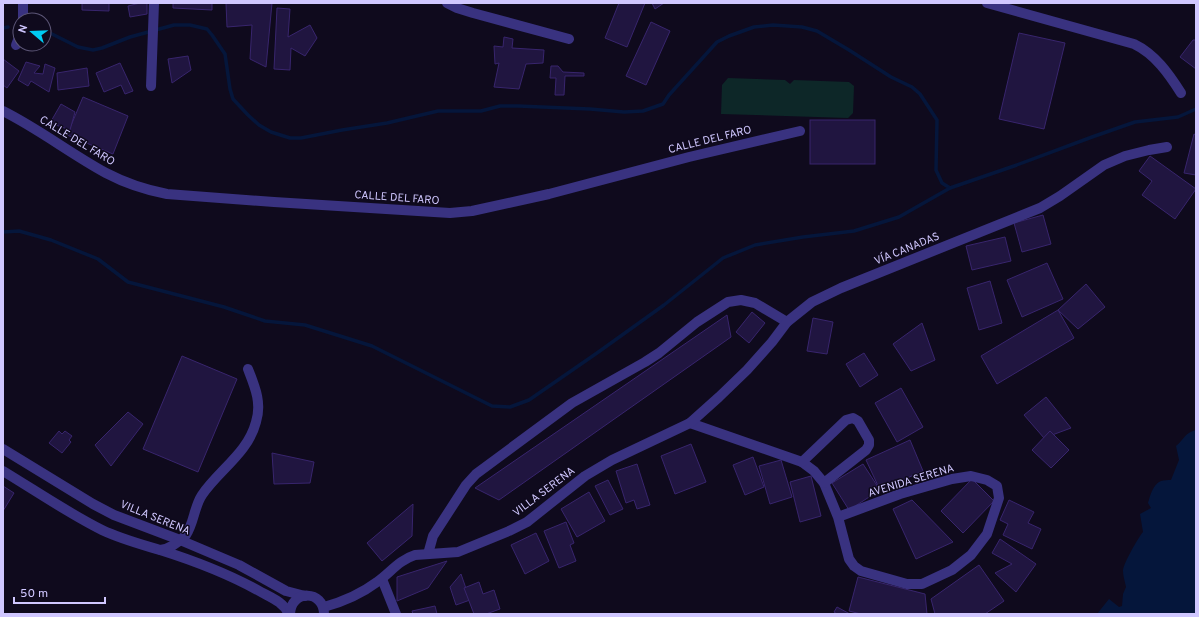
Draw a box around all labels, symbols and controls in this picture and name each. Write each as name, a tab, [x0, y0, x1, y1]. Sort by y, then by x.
north arrow	[12, 12, 52, 52]
text: N	[16, 23, 31, 35]
street label: CALLE DEL FARO	[37, 113, 117, 169]
street label: CALLE DEL FARO	[667, 123, 753, 157]
street label: CALLE DEL FARO	[354, 188, 440, 208]
street label: VÍA CANADAS	[872, 229, 942, 268]
street label: AVENIDA SERENA	[866, 461, 956, 501]
street label: VILLA SERENA	[510, 464, 578, 520]
street label: VILLA SERENA	[118, 498, 192, 538]
scale bar	[14, 579, 105, 605]
text: 50 m	[20, 586, 48, 602]

